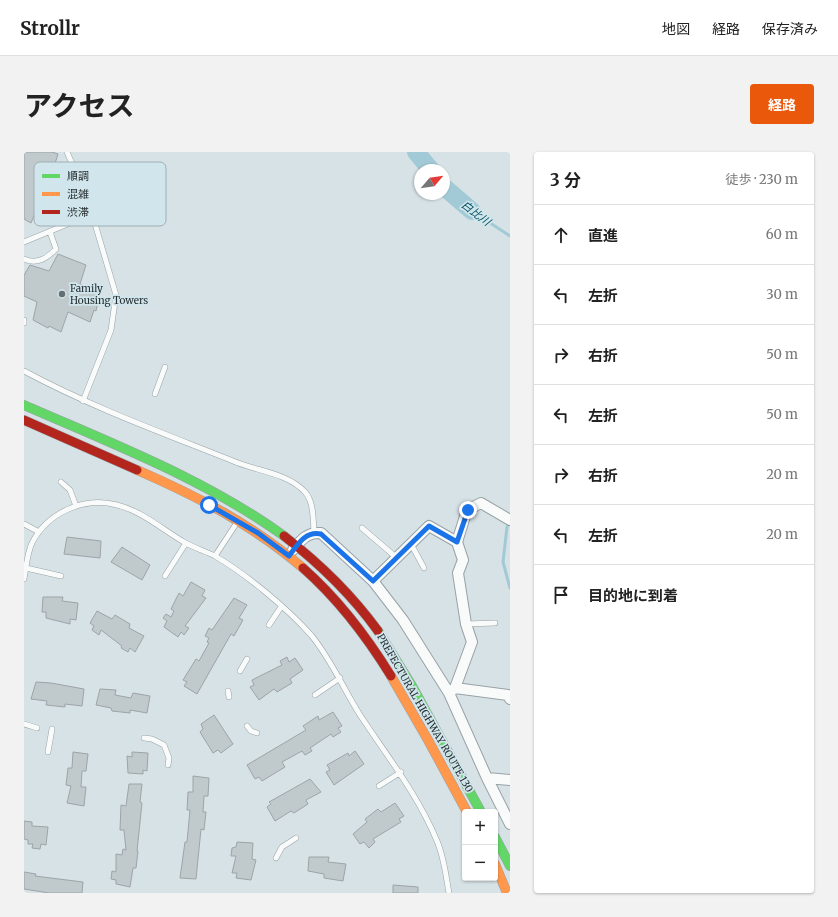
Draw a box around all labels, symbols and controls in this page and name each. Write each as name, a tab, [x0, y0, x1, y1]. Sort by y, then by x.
text: Strollr	[20, 16, 80, 40]
text: 地図	[662, 20, 690, 38]
text: 経路	[712, 20, 740, 38]
text: 保存済み	[762, 20, 818, 38]
button: 経路	[750, 84, 814, 124]
text: アクセス	[24, 88, 135, 124]
legend	[34, 162, 166, 226]
north arrow	[414, 164, 450, 200]
text: 順調	[67, 169, 89, 183]
text: 3 分	[550, 169, 581, 191]
text: 徒歩 · 230 m	[725, 171, 798, 188]
text: 混雑	[67, 187, 89, 201]
water label: 白比川	[459, 197, 494, 229]
text: 渋滞	[67, 205, 89, 219]
icon: ahead	[550, 224, 572, 246]
text: 直進	[588, 226, 618, 245]
text: 60 m	[766, 226, 798, 243]
place label: Family Housing Towers	[70, 282, 148, 307]
icon: left	[550, 284, 572, 306]
text: 左折	[588, 286, 618, 305]
text: 30 m	[766, 286, 798, 303]
marker: Family Housing Towers	[57, 289, 67, 299]
icon: right	[550, 344, 572, 366]
text: 右折	[588, 346, 618, 365]
text: 50 m	[766, 346, 798, 363]
icon: left	[550, 404, 572, 426]
text: 左折	[588, 406, 618, 425]
text: 50 m	[766, 406, 798, 423]
icon: right	[550, 464, 572, 486]
text: 右折	[588, 466, 618, 485]
text: 20 m	[766, 466, 798, 483]
route start	[200, 496, 218, 514]
route end	[459, 501, 477, 519]
icon: left	[550, 524, 572, 546]
text: 左折	[588, 526, 618, 545]
text: 20 m	[766, 526, 798, 543]
icon: arrive	[550, 584, 572, 606]
text: 目的地に到着	[588, 586, 678, 605]
street label: PREFECTURAL HIGHWAY ROUTE 130	[374, 631, 476, 795]
map controls	[462, 809, 498, 881]
button: +	[462, 809, 498, 845]
button: −	[462, 845, 498, 881]

